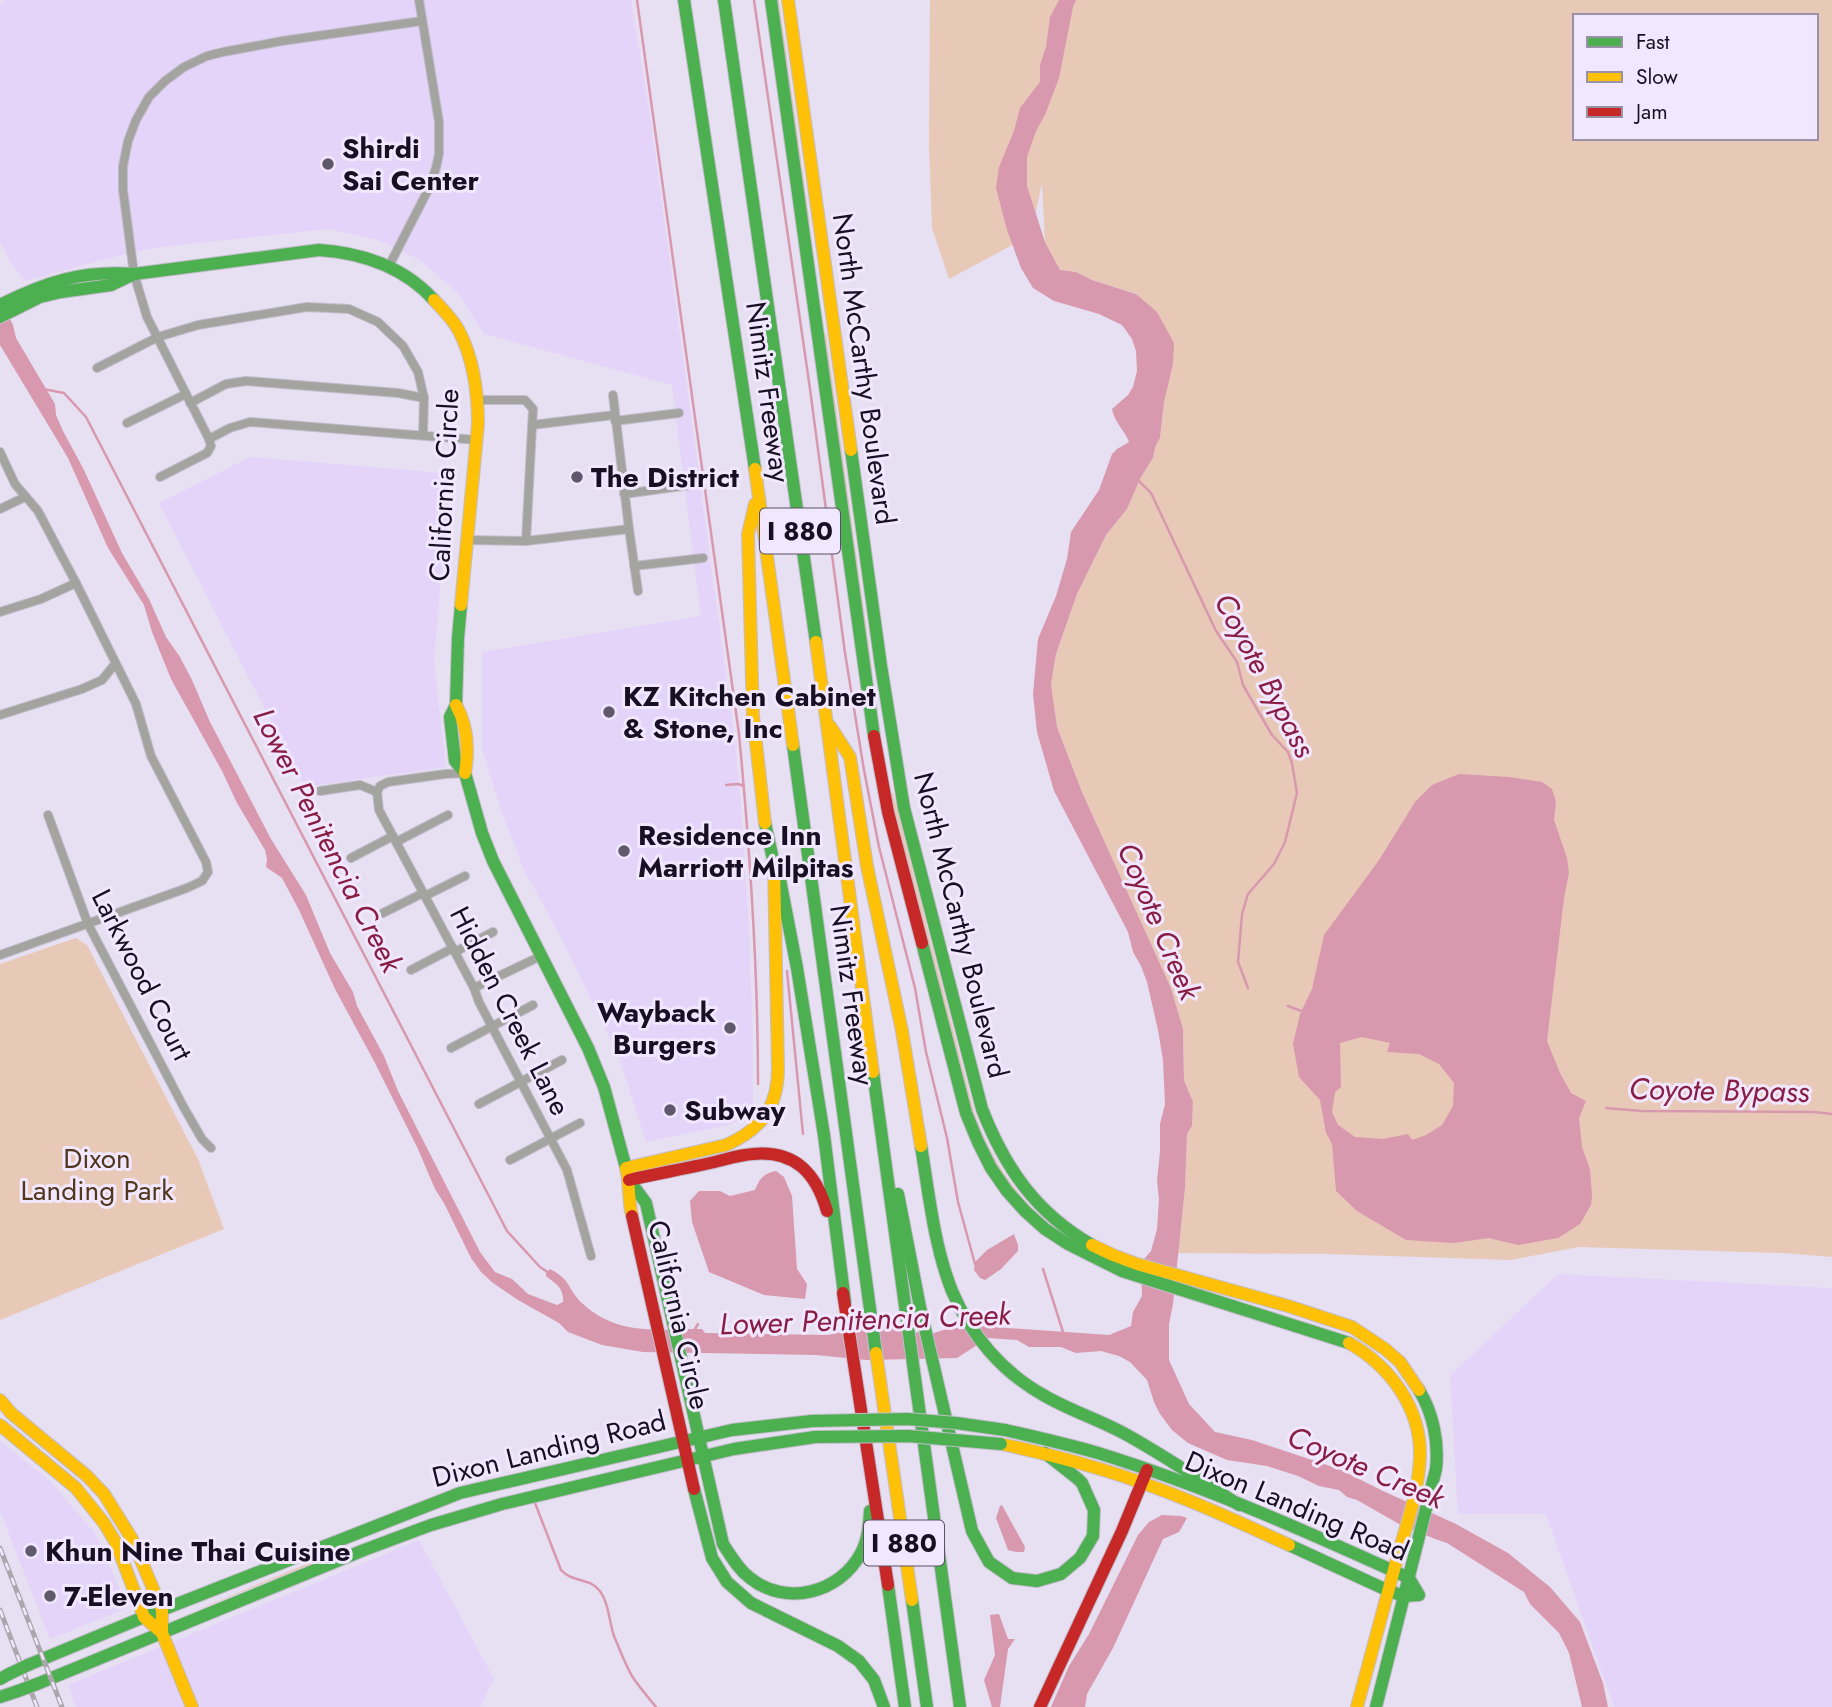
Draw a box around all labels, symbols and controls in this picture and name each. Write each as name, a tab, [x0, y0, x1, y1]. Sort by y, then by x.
legend	[1573, 14, 1818, 140]
text: Fast	[1636, 27, 1669, 57]
text: Slow	[1636, 62, 1678, 92]
text: Jam	[1633, 97, 1668, 127]
place label: Shirdi Sai Center	[342, 128, 479, 201]
marker: Shirdi Sai Center	[320, 156, 336, 172]
street label: North McCarthy Boulevard	[822, 211, 906, 527]
street label: Nimitz Freeway	[735, 299, 801, 486]
street label: California Circle	[418, 388, 470, 582]
place label: The District	[591, 457, 739, 498]
marker: The District	[569, 469, 585, 485]
road number: I 880	[760, 509, 840, 554]
water label: Coyote Bypass	[1204, 585, 1326, 765]
place label: KZ Kitchen Cabinet & Stone, Inc	[623, 676, 876, 749]
water label: Lower Penitencia Creek	[243, 700, 414, 981]
marker: KZ Kitchen Cabinet & Stone, Inc	[601, 704, 617, 720]
street label: North McCarthy Boulevard	[903, 768, 1019, 1082]
place label: Residence Inn Marriott Milpitas	[638, 815, 854, 888]
water label: Coyote Creek	[1107, 836, 1212, 1007]
marker: Residence Inn Marriott Milpitas	[616, 843, 632, 859]
street label: Larkwood Court	[81, 882, 203, 1068]
street label: Hidden Creek Lane	[440, 899, 580, 1123]
street label: Nimitz Freeway	[819, 902, 885, 1089]
place label: Wayback Burgers	[597, 992, 716, 1065]
marker: Wayback Burgers	[722, 1020, 738, 1036]
water label: Coyote Bypass	[1628, 1067, 1810, 1113]
place label: Subway	[684, 1090, 786, 1131]
marker: Subway	[662, 1102, 678, 1118]
park label: Dixon Landing Park	[21, 1138, 174, 1211]
street label: California Circle	[637, 1216, 721, 1414]
water label: Lower Penitencia Creek	[719, 1292, 1013, 1346]
street label: Dixon Landing Road	[428, 1400, 670, 1498]
water label: Coyote Creek	[1281, 1415, 1452, 1520]
street label: Dixon Landing Road	[1179, 1440, 1415, 1572]
road number: I 880	[864, 1520, 944, 1566]
place label: Khun Nine Thai Cuisine	[45, 1531, 351, 1572]
marker: Khun Nine Thai Cuisine	[23, 1543, 39, 1559]
place label: 7-Eleven	[64, 1576, 174, 1617]
marker: 7-Eleven	[42, 1588, 58, 1604]

